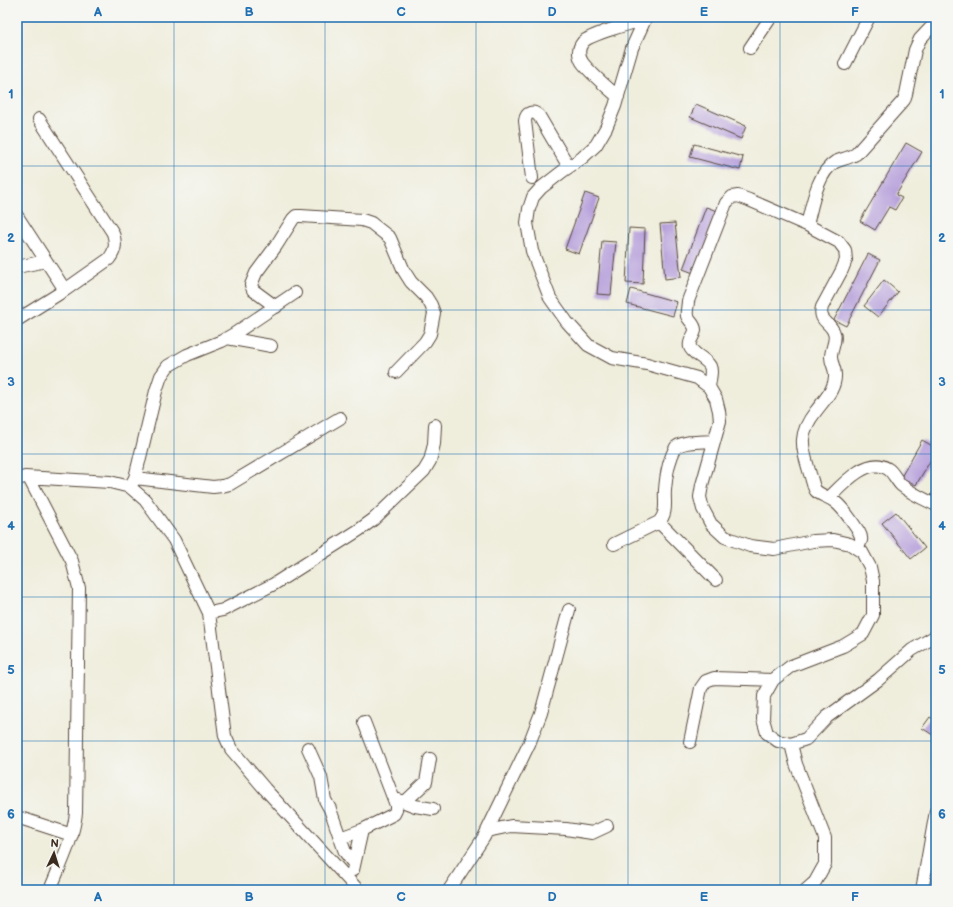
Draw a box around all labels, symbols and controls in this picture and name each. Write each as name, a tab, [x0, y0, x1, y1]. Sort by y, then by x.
text: A	[93, 4, 102, 20]
text: B	[244, 4, 254, 20]
text: C	[396, 4, 406, 20]
text: D	[547, 4, 557, 20]
text: E	[700, 4, 709, 20]
text: F	[851, 4, 859, 20]
text: 1	[8, 86, 14, 102]
text: 1	[939, 86, 945, 102]
text: 2	[7, 230, 15, 246]
text: 2	[938, 230, 946, 246]
text: 3	[7, 374, 15, 390]
text: 3	[938, 374, 946, 390]
text: 4	[7, 518, 15, 534]
text: 4	[938, 518, 946, 534]
text: 5	[7, 662, 15, 678]
text: 5	[938, 662, 946, 678]
text: 6	[7, 806, 15, 822]
text: 6	[938, 806, 946, 822]
north arrow	[34, 833, 74, 873]
text: N	[50, 837, 59, 850]
text: A	[93, 889, 102, 905]
text: B	[244, 889, 254, 905]
text: C	[396, 889, 406, 905]
text: D	[547, 889, 557, 905]
text: E	[700, 889, 709, 905]
text: F	[851, 889, 859, 905]

